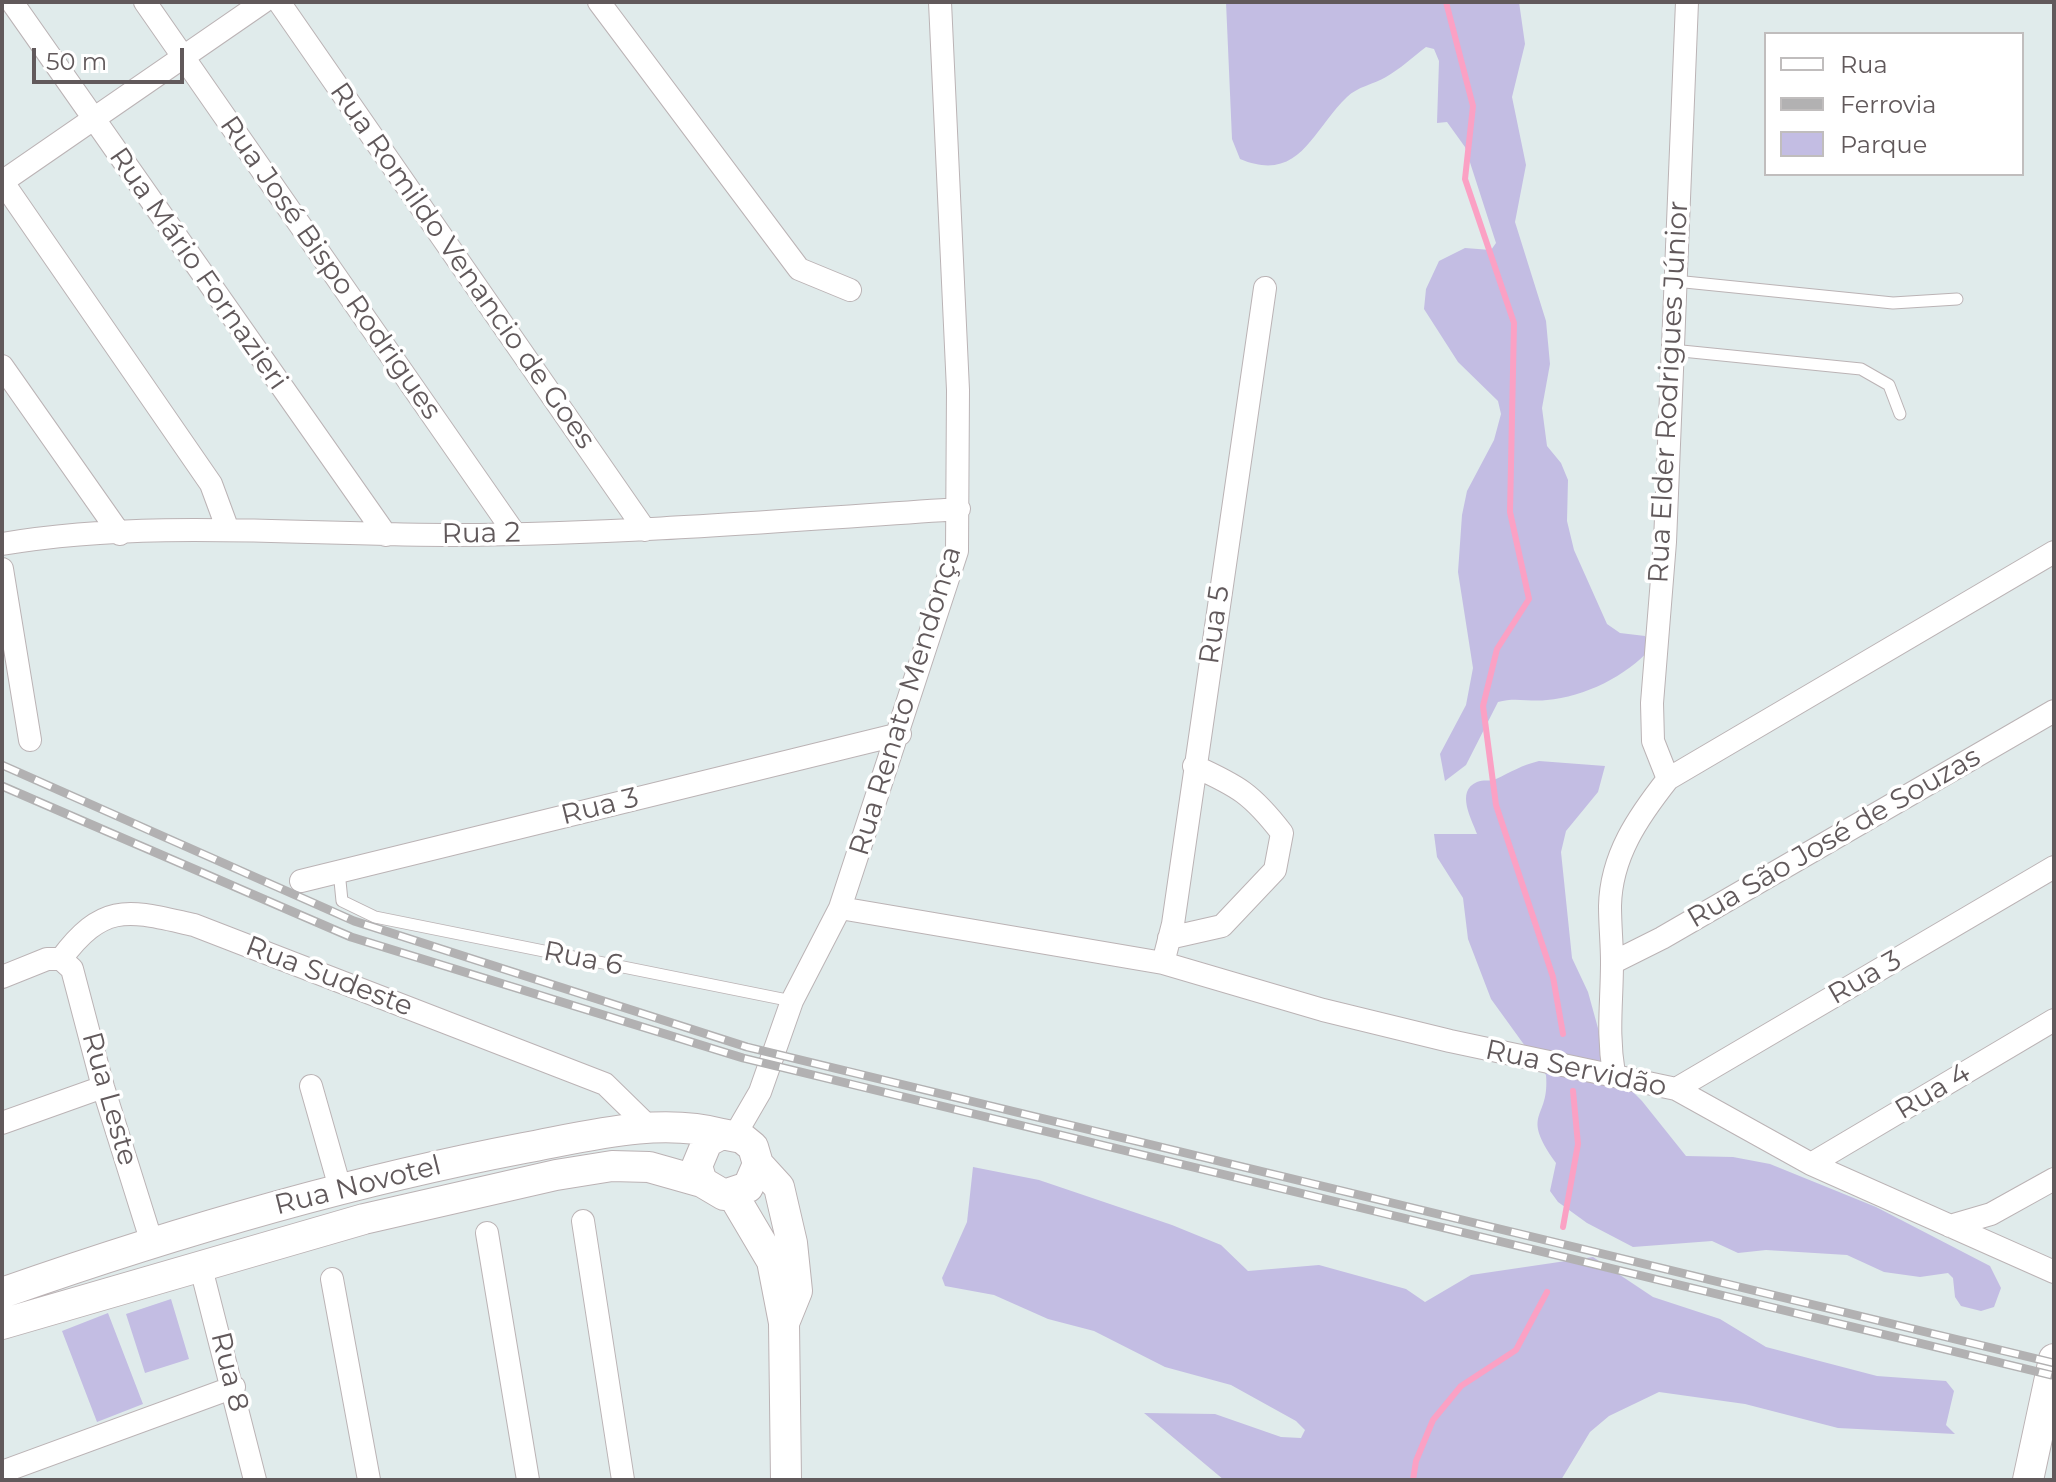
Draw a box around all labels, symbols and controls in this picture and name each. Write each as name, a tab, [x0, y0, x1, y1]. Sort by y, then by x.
scale bar	[36, 32, 188, 82]
legend	[1764, 32, 2024, 176]
text: 50 m	[46, 47, 107, 76]
text: Rua	[1840, 50, 1888, 79]
street label: Rua Romildo Venancio de Goes	[322, 76, 602, 456]
text: Ferrovia	[1840, 90, 1936, 119]
street label: Rua José Bispo Rodrigues	[212, 110, 448, 426]
text: Parque	[1840, 130, 1927, 159]
street label: Rua Mário Fornazieri	[102, 141, 294, 397]
street label: Rua Elder Rodrigues Júnior	[1642, 200, 1696, 584]
street label: Rua 2	[441, 517, 521, 551]
street label: Rua Renato Mendonça	[843, 542, 969, 860]
street label: Rua 5	[1193, 584, 1237, 666]
street label: Rua São José de Souzas	[1682, 740, 1986, 936]
street label: Rua 3	[558, 781, 642, 833]
street label: Rua Sudeste	[241, 930, 417, 1024]
street label: Rua 6	[541, 935, 625, 983]
street label: Rua 3	[1823, 944, 1907, 1012]
street label: Rua Leste	[74, 1028, 144, 1170]
street label: Rua Servidão	[1482, 1033, 1670, 1105]
street label: Rua 4	[1889, 1057, 1977, 1127]
street label: Rua Novotel	[271, 1149, 445, 1223]
street label: Rua 8	[203, 1329, 255, 1415]

